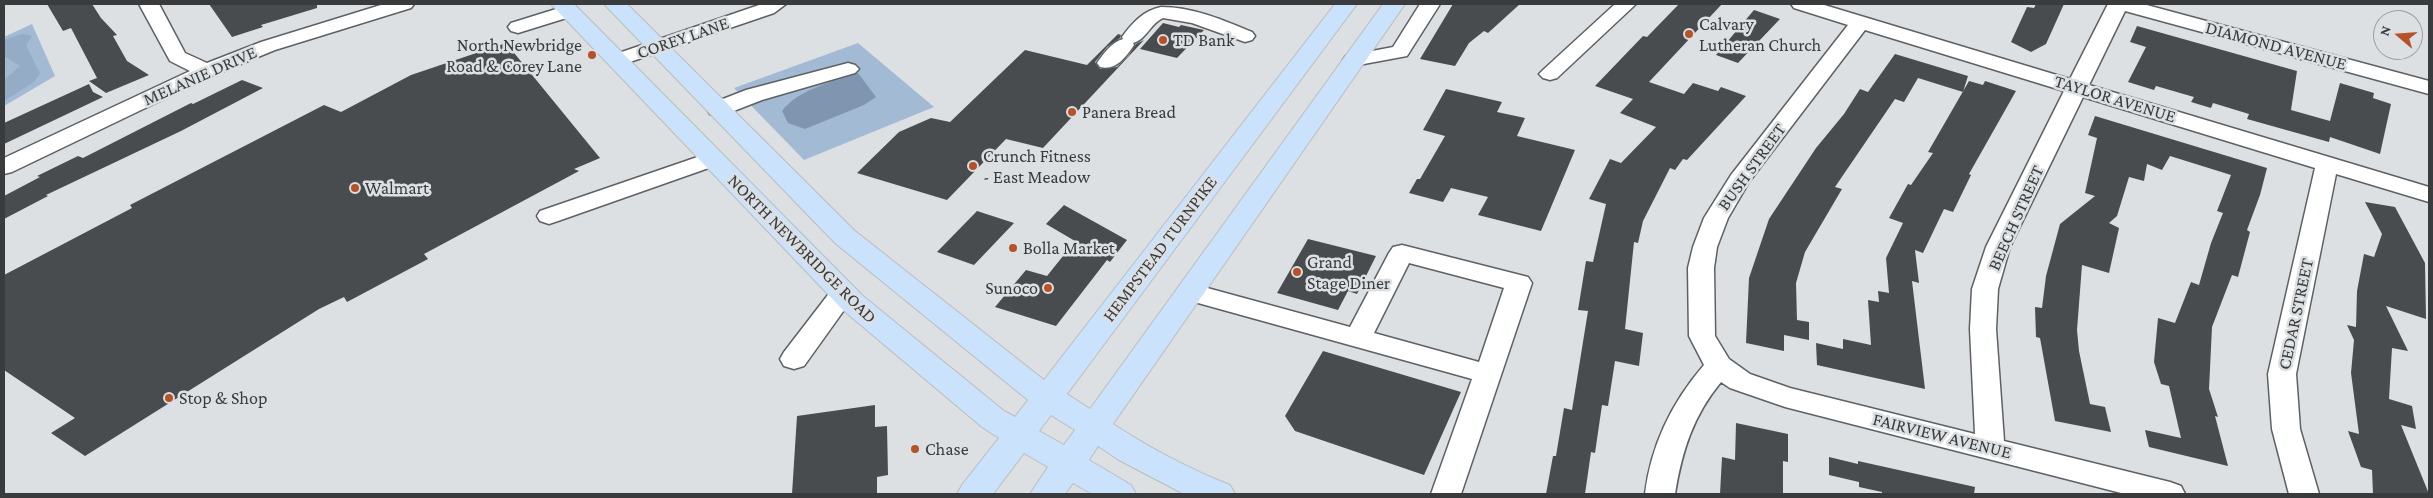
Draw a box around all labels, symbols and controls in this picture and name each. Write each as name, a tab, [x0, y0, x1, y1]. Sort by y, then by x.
north arrow	[2373, 10, 2423, 60]
street label: COREY LANE	[634, 12, 732, 64]
place label: Calvary Lutheran Church	[1699, 13, 1821, 56]
street label: DIAMOND AVENUE	[2203, 17, 2349, 75]
text: N	[2376, 24, 2394, 38]
marker: Calvary Lutheran Church	[1683, 28, 1695, 40]
place label: TD Bank	[1173, 29, 1235, 51]
place label: North Newbridge Road & Corey Lane	[446, 34, 582, 76]
marker: TD Bank	[1157, 34, 1169, 46]
street label: MELANIE DRIVE	[140, 41, 260, 111]
marker: North Newbridge Road & Corey Lane	[586, 49, 598, 61]
street label: TAYLOR AVENUE	[2052, 70, 2178, 128]
place label: Panera Bread	[1082, 101, 1176, 123]
marker: Panera Bread	[1066, 106, 1078, 118]
street label: BUSH STREET	[1713, 119, 1791, 215]
place label: Crunch Fitness - East Meadow	[983, 145, 1091, 188]
marker: Crunch Fitness - East Meadow	[967, 160, 979, 172]
street label: BEECH STREET	[1983, 162, 2049, 274]
street label: NORTH NEWBRIDGE ROAD	[723, 170, 881, 328]
street label: HEMPSTEAD TURNPIKE	[1098, 172, 1222, 326]
place label: Walmart	[365, 177, 429, 199]
marker: Walmart	[349, 182, 361, 194]
place label: Bolla Market	[1023, 237, 1115, 259]
marker: Bolla Market	[1007, 242, 1019, 254]
place label: Grand Stage Diner	[1307, 251, 1390, 294]
street label: CEDAR STREET	[2274, 256, 2318, 372]
marker: Grand Stage Diner	[1291, 266, 1303, 278]
place label: Sunoco	[985, 277, 1038, 299]
marker: Sunoco	[1042, 282, 1054, 294]
place label: Stop & Shop	[179, 387, 267, 409]
marker: Stop & Shop	[163, 392, 175, 404]
street label: FAIRVIEW AVENUE	[1870, 408, 2014, 464]
place label: Chase	[925, 438, 969, 460]
marker: Chase	[909, 443, 921, 455]

